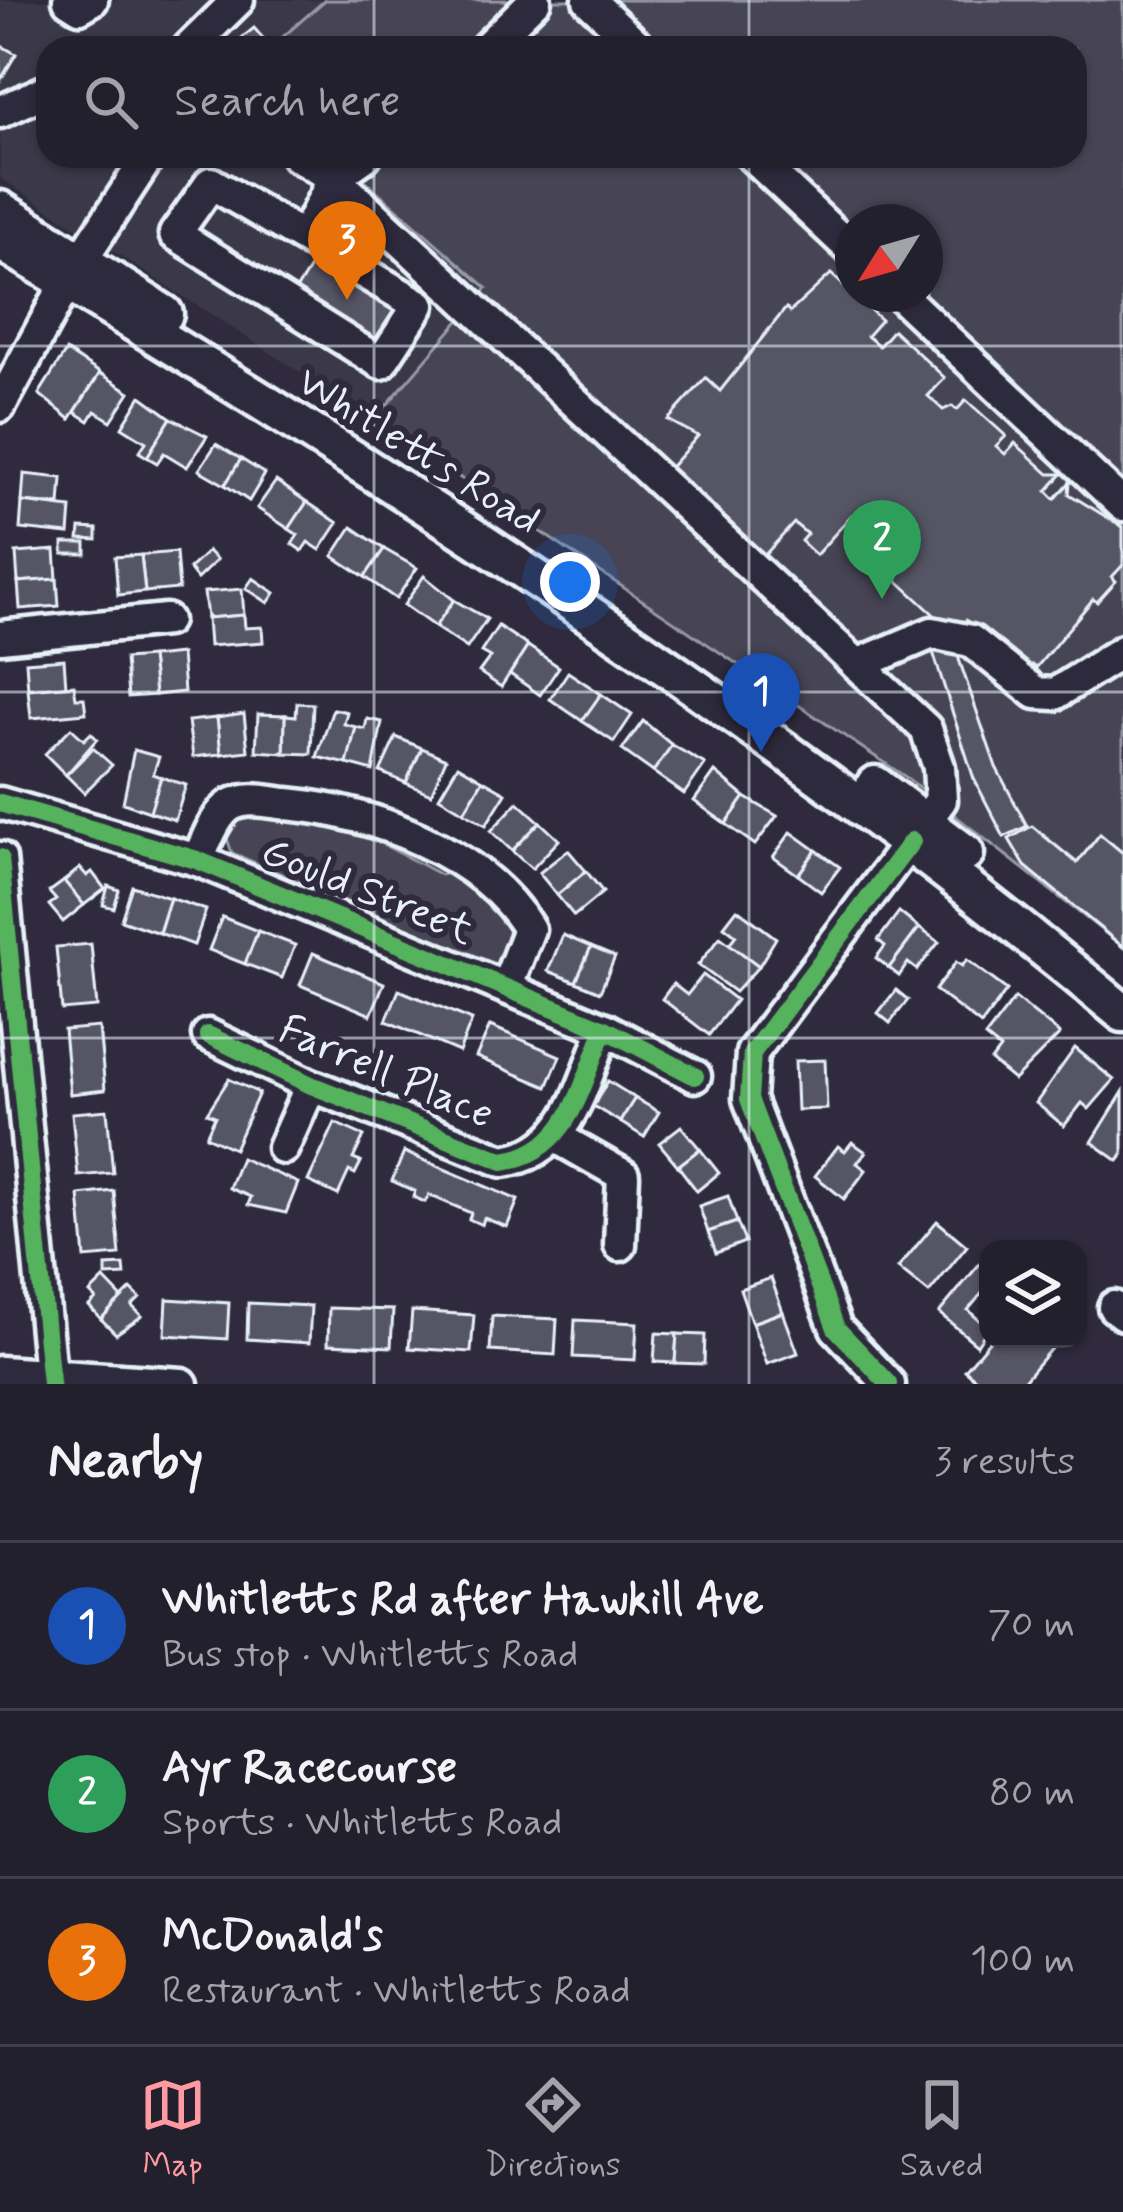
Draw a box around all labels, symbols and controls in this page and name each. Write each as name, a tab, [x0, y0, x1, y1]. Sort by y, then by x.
search box	[36, 36, 1087, 168]
icon: search	[78, 69, 144, 135]
text: Search here	[174, 73, 401, 132]
pin: 3	[308, 201, 386, 300]
north arrow	[835, 204, 943, 312]
street label: Whitletts Road	[286, 355, 550, 549]
pin: 2	[843, 500, 921, 599]
your location	[540, 552, 600, 612]
pin: 1	[722, 653, 800, 752]
street label: Gould Street	[253, 825, 481, 960]
street label: Farrell Place	[270, 1003, 502, 1143]
map controls	[979, 1240, 1087, 1348]
button: layers	[979, 1240, 1087, 1348]
text: Nearby	[48, 1429, 203, 1495]
text: 3 results	[934, 1437, 1075, 1488]
text: Whitletts Rd after Hawkill Ave	[162, 1571, 764, 1630]
text: 1	[78, 1600, 96, 1651]
text: 70 m	[987, 1600, 1075, 1651]
text: Bus stop · Whitletts Road	[162, 1630, 578, 1681]
text: Ayr Racecourse	[162, 1739, 457, 1798]
text: 2	[77, 1768, 97, 1819]
text: 80 m	[989, 1768, 1075, 1819]
text: Sports · Whitletts Road	[162, 1798, 562, 1849]
text: McDonald's	[162, 1907, 383, 1966]
text: 3	[78, 1936, 96, 1987]
text: 100 m	[970, 1936, 1075, 1987]
text: Restaurant · Whitletts Road	[162, 1966, 631, 2017]
tab: Map	[140, 2072, 206, 2188]
tab: Directions	[485, 2072, 621, 2188]
tab: Saved	[900, 2072, 983, 2188]

